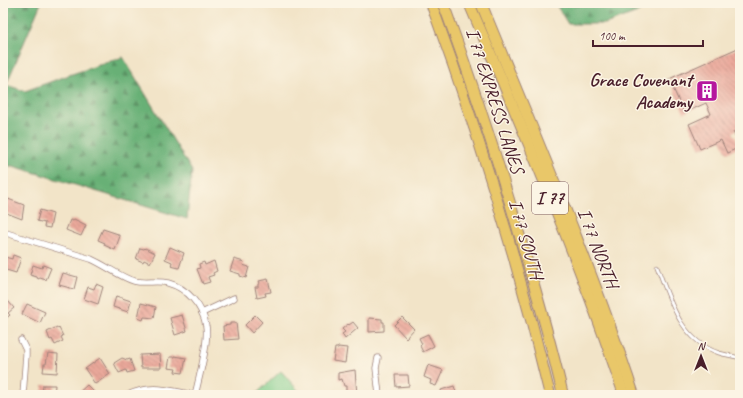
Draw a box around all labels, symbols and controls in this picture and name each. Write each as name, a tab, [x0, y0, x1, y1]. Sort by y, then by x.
scale bar	[593, 22, 703, 48]
street label: I 77 EXPRESS LANES	[460, 25, 531, 179]
text: 100 m	[599, 28, 626, 44]
place label: Grace Covenant Academy	[589, 68, 695, 114]
building icon: Grace Covenant Academy	[694, 78, 720, 104]
road number: I 77	[532, 182, 568, 214]
street label: I 77 SOUTH	[503, 196, 550, 285]
street label: I 77 NORTH	[572, 205, 625, 294]
north arrow	[681, 336, 721, 376]
text: N	[698, 339, 707, 353]

